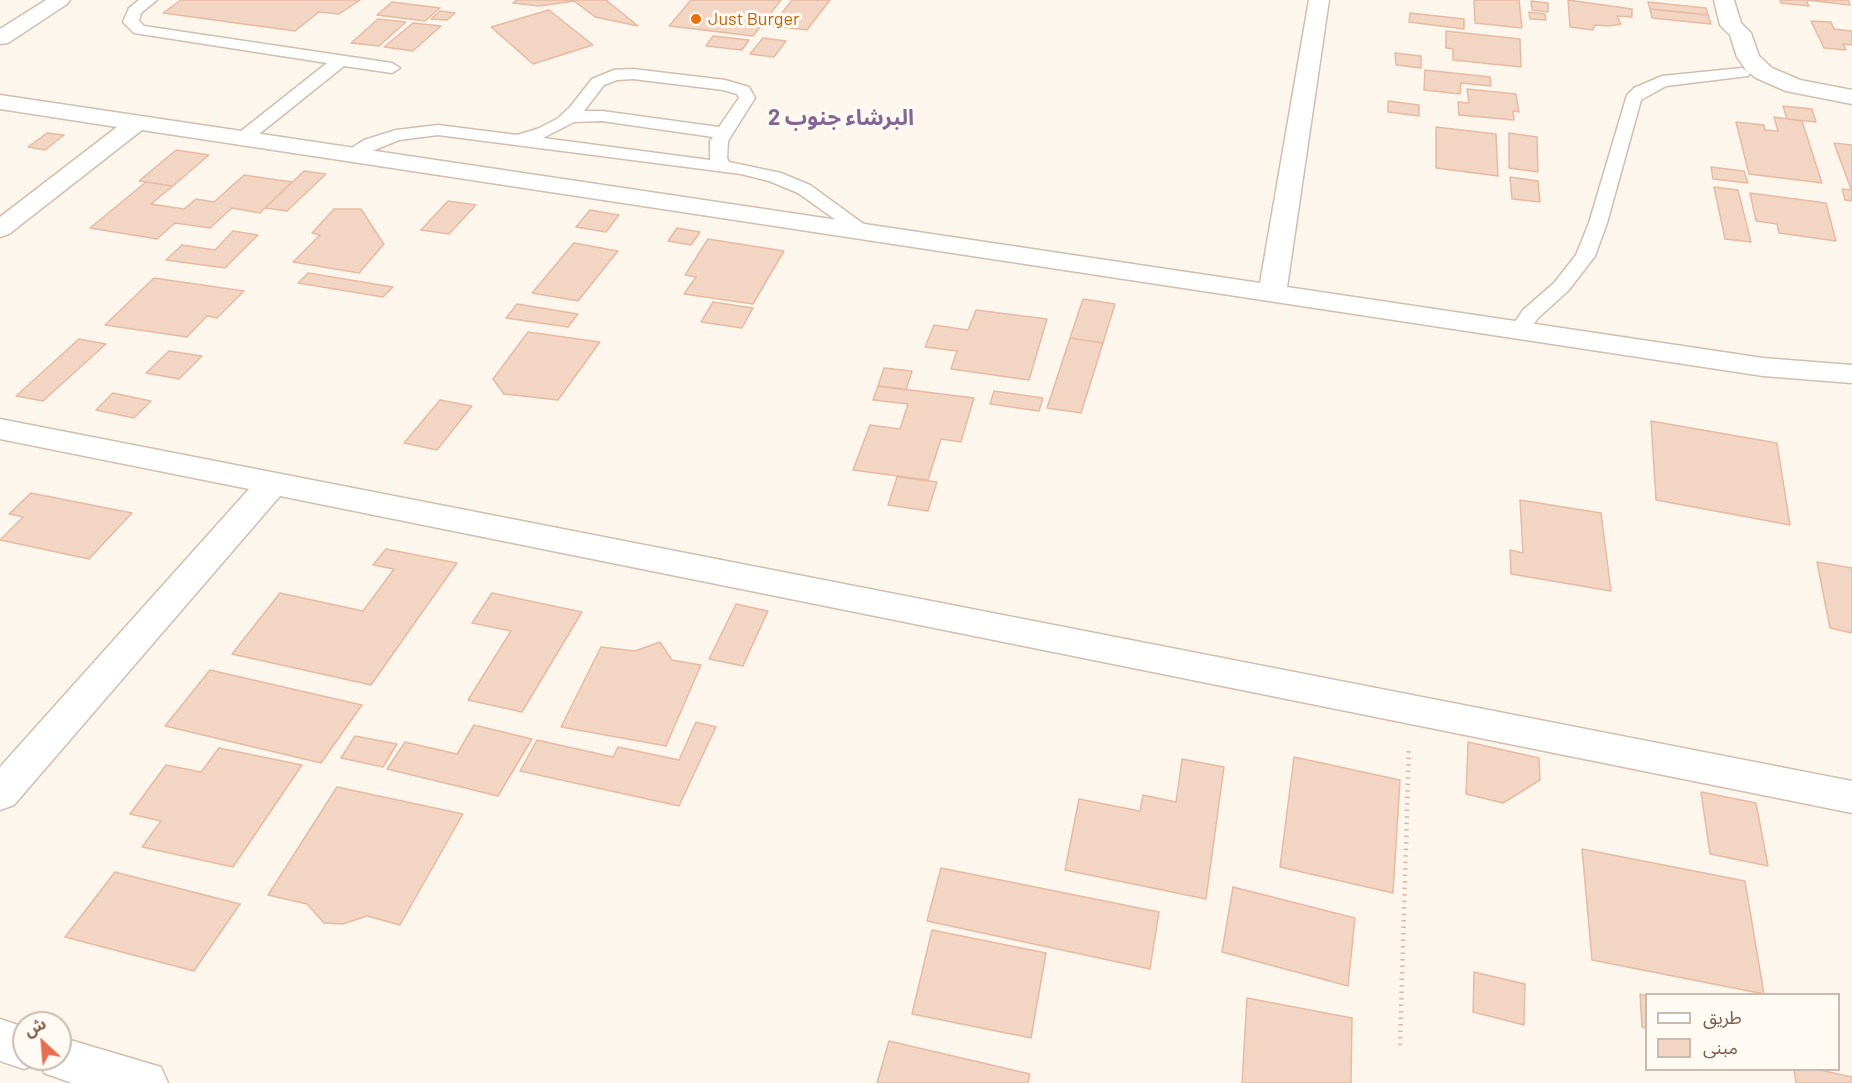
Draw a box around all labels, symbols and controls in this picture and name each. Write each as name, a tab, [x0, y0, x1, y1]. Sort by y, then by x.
place label: Just Burger	[708, 8, 800, 30]
marker: Just Burger	[689, 12, 703, 26]
district label: البرشاء جنوب 2	[768, 105, 914, 131]
legend	[1645, 993, 1840, 1071]
text: طريق	[1703, 1006, 1742, 1028]
north arrow	[12, 1011, 72, 1071]
text: ش	[21, 1013, 49, 1040]
text: مبنى	[1703, 1036, 1738, 1058]

